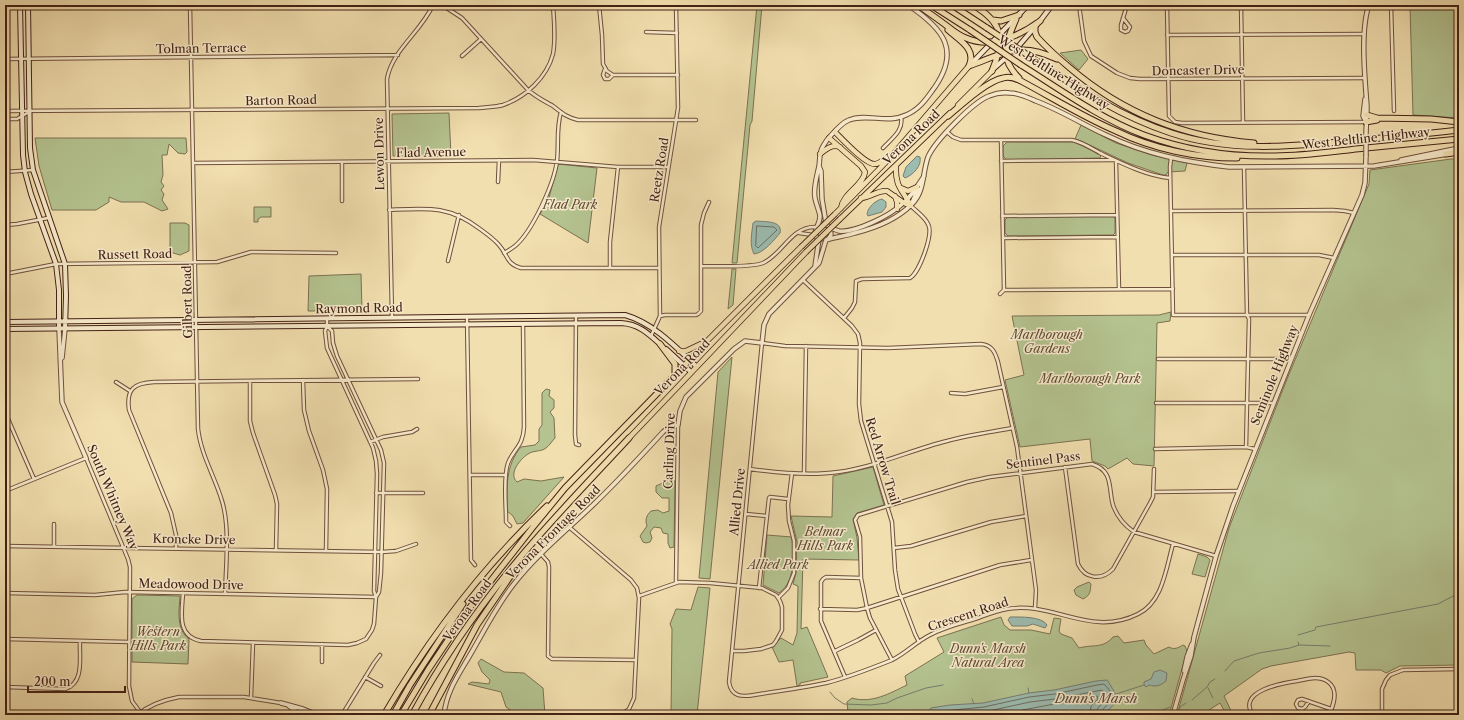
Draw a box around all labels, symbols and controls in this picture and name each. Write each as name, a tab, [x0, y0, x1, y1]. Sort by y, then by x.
street label: West Beltline Highway	[995, 31, 1113, 113]
street label: Tolman Terrace	[156, 40, 247, 56]
street label: Doncaster Drive	[1152, 62, 1245, 78]
street label: Barton Road	[245, 92, 318, 108]
street label: Verona Road	[879, 106, 943, 168]
street label: Lewon Drive	[371, 117, 387, 191]
street label: West Beltline Highway	[1300, 124, 1431, 152]
street label: Reetz Road	[646, 136, 672, 204]
street label: Flad Avenue	[396, 144, 467, 160]
park label: Flad Park	[542, 197, 598, 212]
street label: Russett Road	[98, 246, 173, 262]
street label: Gilbert Road	[179, 265, 195, 339]
street label: Raymond Road	[315, 300, 404, 316]
street label: Seminole Highway	[1247, 322, 1301, 427]
park label: Marlborough Gardens	[1009, 327, 1083, 356]
street label: Verona Road	[651, 335, 713, 399]
park label: Marlborough Park	[1037, 371, 1141, 386]
street label: Carling Drive	[660, 412, 678, 489]
street label: Red Arrow Trail	[863, 416, 904, 507]
street label: South Whitney Way	[84, 442, 142, 552]
street label: Sentinel Pass	[1005, 448, 1081, 472]
street label: Allied Drive	[726, 467, 748, 538]
street label: Verona Frontage Road	[502, 481, 604, 583]
park label: Belmar Hills Park	[796, 524, 854, 553]
street label: Kroncke Drive	[152, 531, 236, 547]
park label: Allied Park	[745, 557, 809, 572]
street label: Verona Road	[439, 575, 495, 645]
street label: Meadowood Drive	[138, 576, 244, 592]
street label: Crescent Road	[926, 594, 1011, 634]
park label: Western Hills Park	[129, 624, 187, 653]
park label: Dunn's Marsh Natural Area	[949, 641, 1026, 670]
scale bar	[28, 668, 125, 694]
text: 200 m	[34, 674, 71, 689]
water label: Dunn's Marsh	[1054, 690, 1137, 706]

